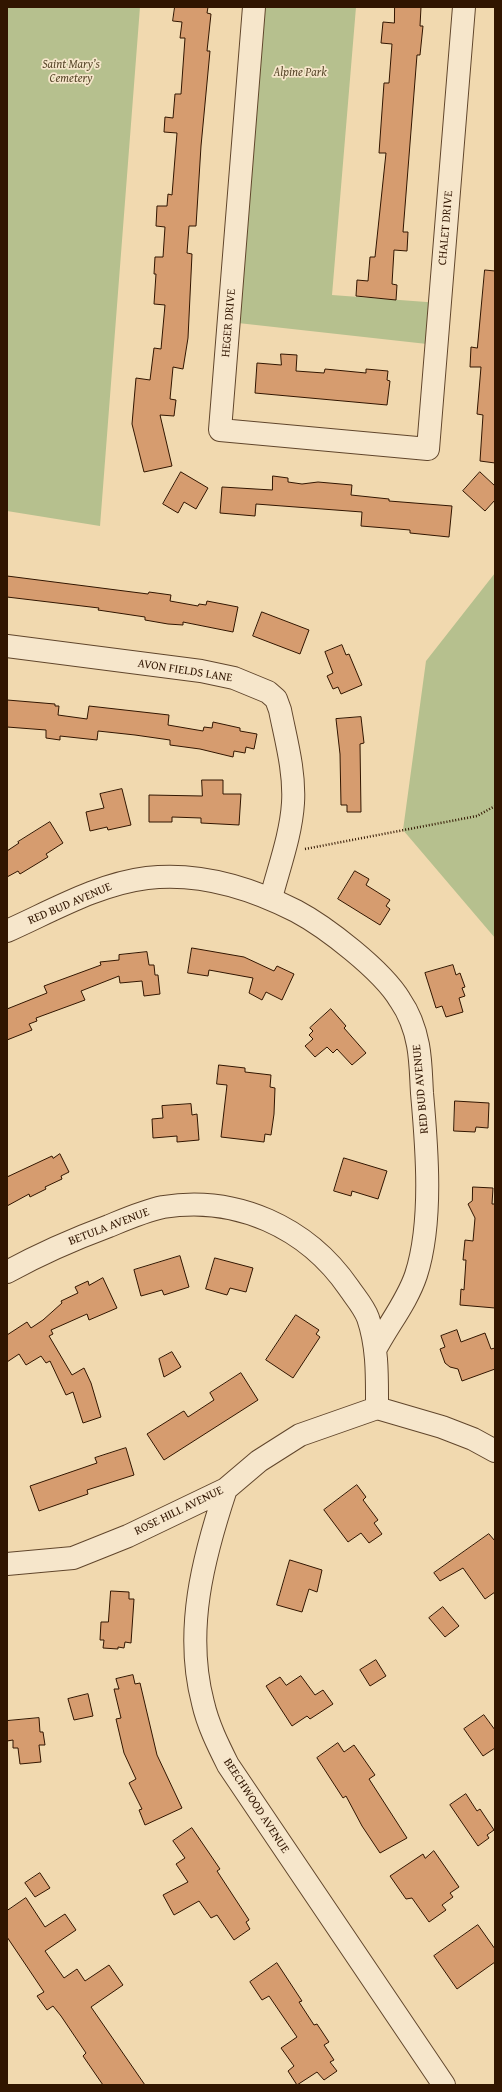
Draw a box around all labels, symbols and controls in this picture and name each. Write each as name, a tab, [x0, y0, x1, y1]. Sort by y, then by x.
park label: Saint Mary’s Cemetery	[42, 58, 100, 86]
park label: Alpine Park	[273, 66, 327, 80]
street label: CHALET DRIVE	[436, 190, 456, 266]
street label: HEGER DRIVE	[219, 288, 239, 358]
street label: AVON FIELDS LANE	[137, 656, 233, 686]
street label: RED BUD AVENUE	[26, 880, 114, 928]
street label: RED BUD AVENUE	[410, 1044, 432, 1134]
street label: BETULA AVENUE	[67, 1205, 151, 1249]
street label: ROSE HILL AVENUE	[132, 1483, 226, 1539]
street label: BEECHWOOD AVENUE	[220, 1756, 292, 1856]

